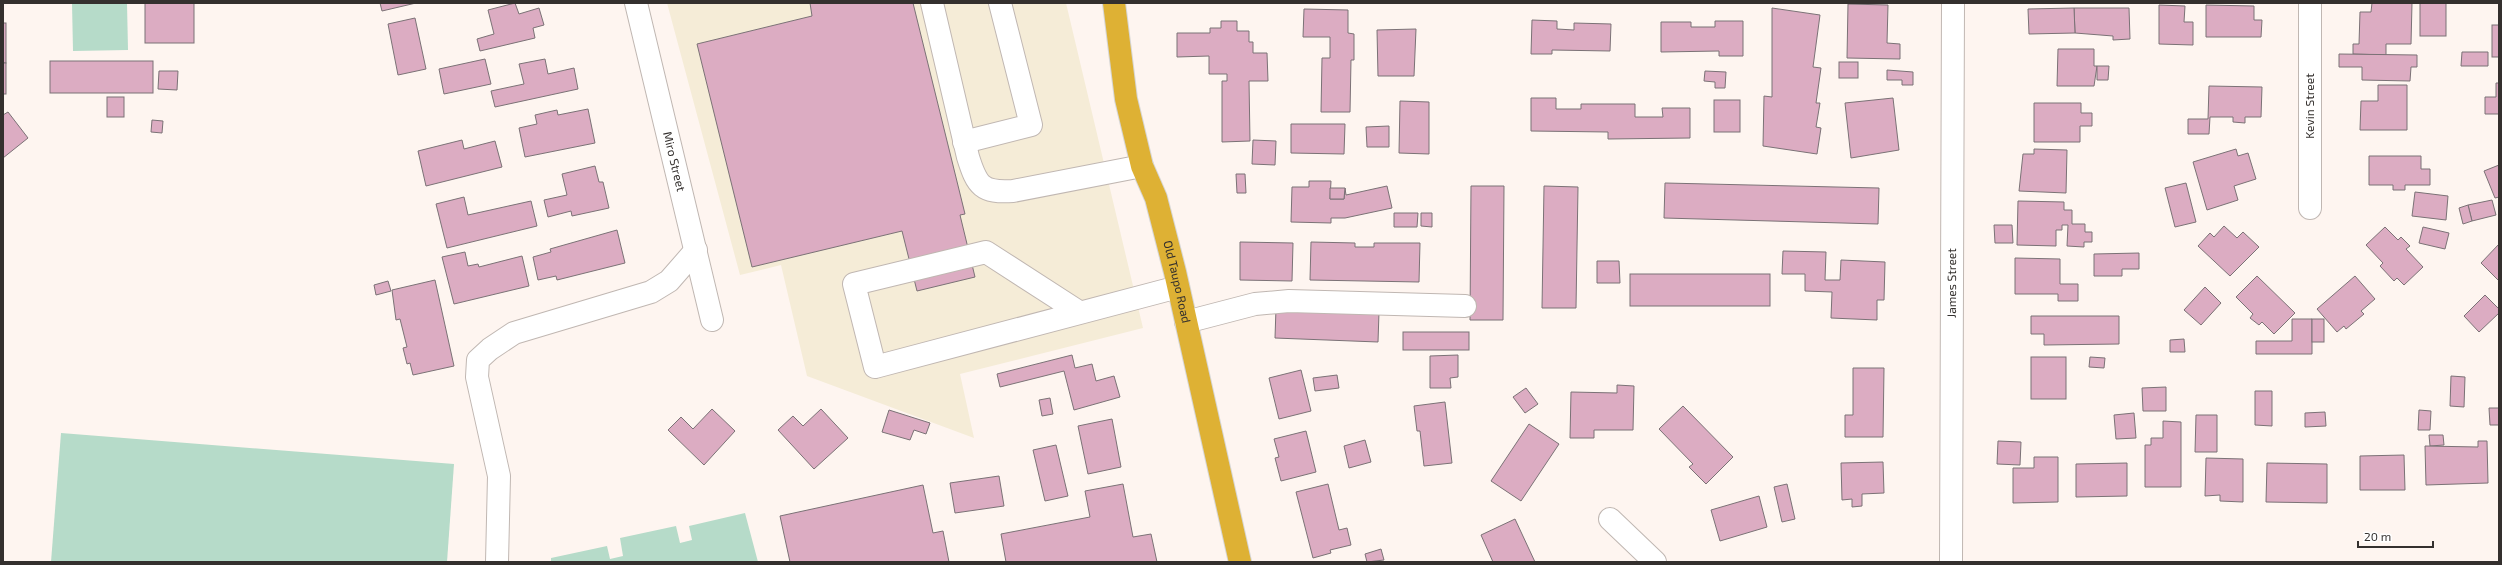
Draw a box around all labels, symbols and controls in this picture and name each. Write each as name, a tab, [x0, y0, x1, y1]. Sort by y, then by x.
street label: Kevin Street	[2302, 73, 2316, 139]
street label: Miro Street	[661, 130, 689, 193]
street label: Old Taupo Road	[1161, 239, 1194, 324]
street label: James Street	[1944, 248, 1958, 318]
scale bar	[2358, 523, 2433, 549]
text: 20 m	[2364, 529, 2391, 543]

